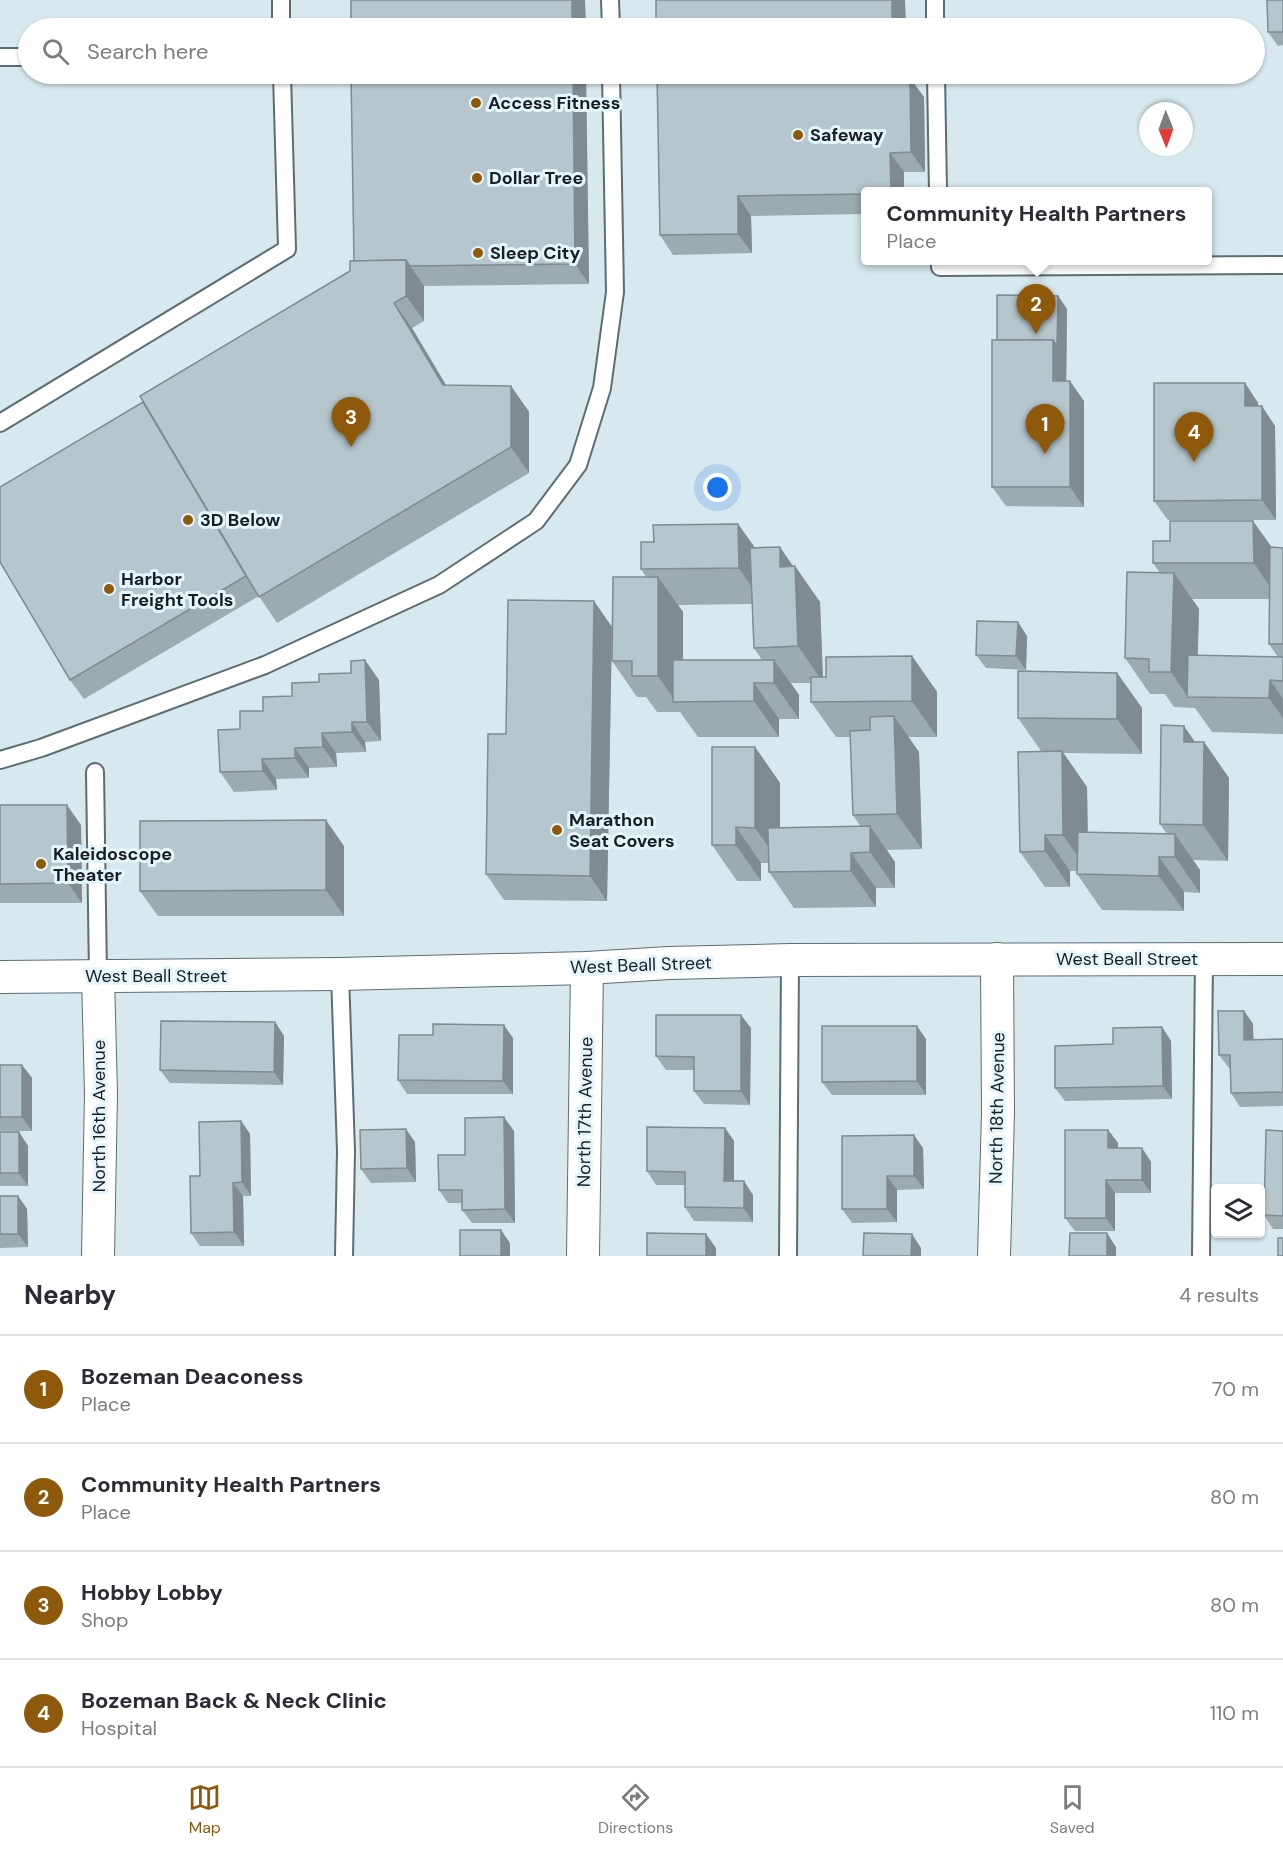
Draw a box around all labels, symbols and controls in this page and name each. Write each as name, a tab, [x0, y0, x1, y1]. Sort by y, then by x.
search box	[18, 18, 1265, 84]
icon: search	[39, 35, 72, 68]
text: Search here	[87, 37, 208, 66]
place label: Access Fitness	[488, 91, 620, 115]
marker: Access Fitness	[469, 96, 483, 110]
north arrow	[1139, 102, 1193, 156]
place label: Safeway	[810, 123, 884, 147]
marker: Safeway	[791, 128, 805, 142]
place label: Dollar Tree	[489, 166, 583, 190]
marker: Dollar Tree	[470, 171, 484, 185]
popup	[861, 187, 1212, 265]
text: Community Health Partners	[887, 199, 1186, 228]
text: Place	[887, 228, 936, 254]
place label: Sleep City	[490, 241, 580, 265]
marker: Sleep City	[471, 246, 485, 260]
pin: 2	[1016, 284, 1056, 334]
pin: 3	[332, 398, 370, 447]
pin: 1	[1026, 404, 1064, 454]
pin: 4	[1174, 412, 1214, 462]
your location	[703, 473, 732, 502]
place label: 3D Below	[200, 508, 281, 532]
marker: 3D Below	[181, 513, 195, 527]
place label: Harbor Freight Tools	[121, 567, 233, 612]
marker: Harbor Freight Tools	[102, 582, 116, 596]
place label: Marathon Seat Covers	[569, 808, 675, 853]
marker: Marathon Seat Covers	[550, 823, 564, 837]
place label: Kaleidoscope Theater	[53, 842, 172, 887]
marker: Kaleidoscope Theater	[34, 857, 48, 871]
street label: West Beall Street	[1056, 947, 1198, 971]
street label: West Beall Street	[570, 951, 712, 979]
street label: West Beall Street	[85, 964, 227, 988]
street label: North 18th Avenue	[984, 1032, 1010, 1184]
street label: North 17th Avenue	[572, 1037, 598, 1187]
street label: North 16th Avenue	[87, 1040, 111, 1192]
map controls	[1211, 1184, 1265, 1238]
button: layers	[1211, 1184, 1265, 1238]
text: Nearby	[24, 1278, 116, 1312]
text: 4 results	[1179, 1282, 1259, 1308]
text: Bozeman Deaconess	[81, 1362, 304, 1391]
text: 1	[40, 1376, 47, 1402]
text: 70 m	[1212, 1376, 1259, 1402]
text: Place	[81, 1391, 131, 1417]
text: Community Health Partners	[81, 1470, 381, 1499]
text: 2	[38, 1484, 49, 1510]
text: 80 m	[1210, 1484, 1259, 1510]
text: Place	[81, 1499, 131, 1525]
text: Hobby Lobby	[81, 1578, 223, 1607]
text: 3	[37, 1592, 50, 1618]
text: 80 m	[1210, 1592, 1259, 1618]
text: Shop	[81, 1607, 128, 1633]
text: Bozeman Back & Neck Clinic	[81, 1686, 387, 1715]
text: 4	[37, 1700, 50, 1726]
text: 110 m	[1210, 1700, 1259, 1726]
text: Hospital	[81, 1715, 157, 1741]
tab: Map	[188, 1781, 221, 1838]
tab: Directions	[598, 1781, 673, 1838]
tab: Saved	[1050, 1781, 1095, 1838]

